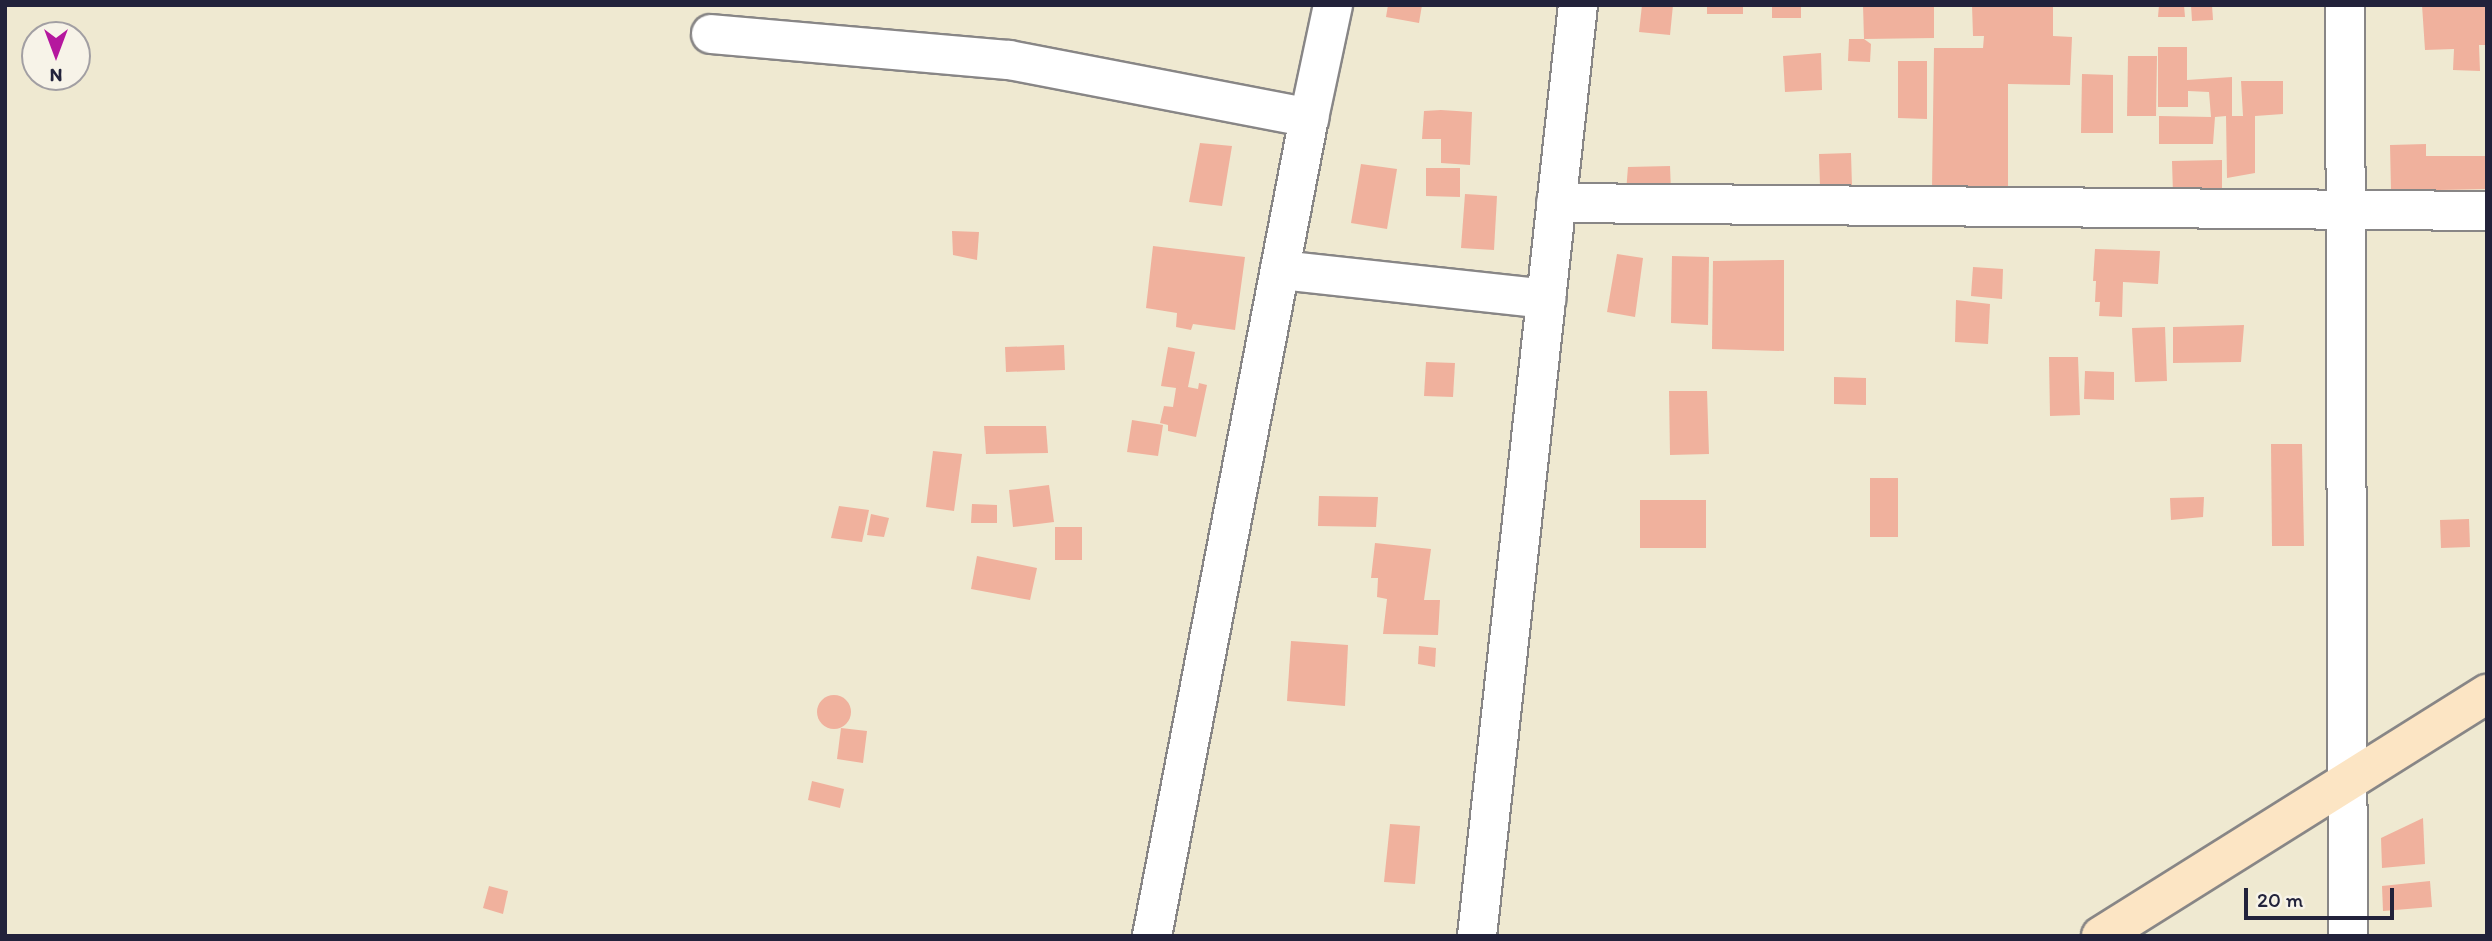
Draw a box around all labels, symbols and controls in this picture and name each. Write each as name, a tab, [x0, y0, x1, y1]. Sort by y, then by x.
north arrow	[21, 21, 91, 91]
text: N	[50, 64, 62, 87]
scale bar	[2247, 874, 2398, 918]
text: 20 m	[2257, 887, 2303, 912]

